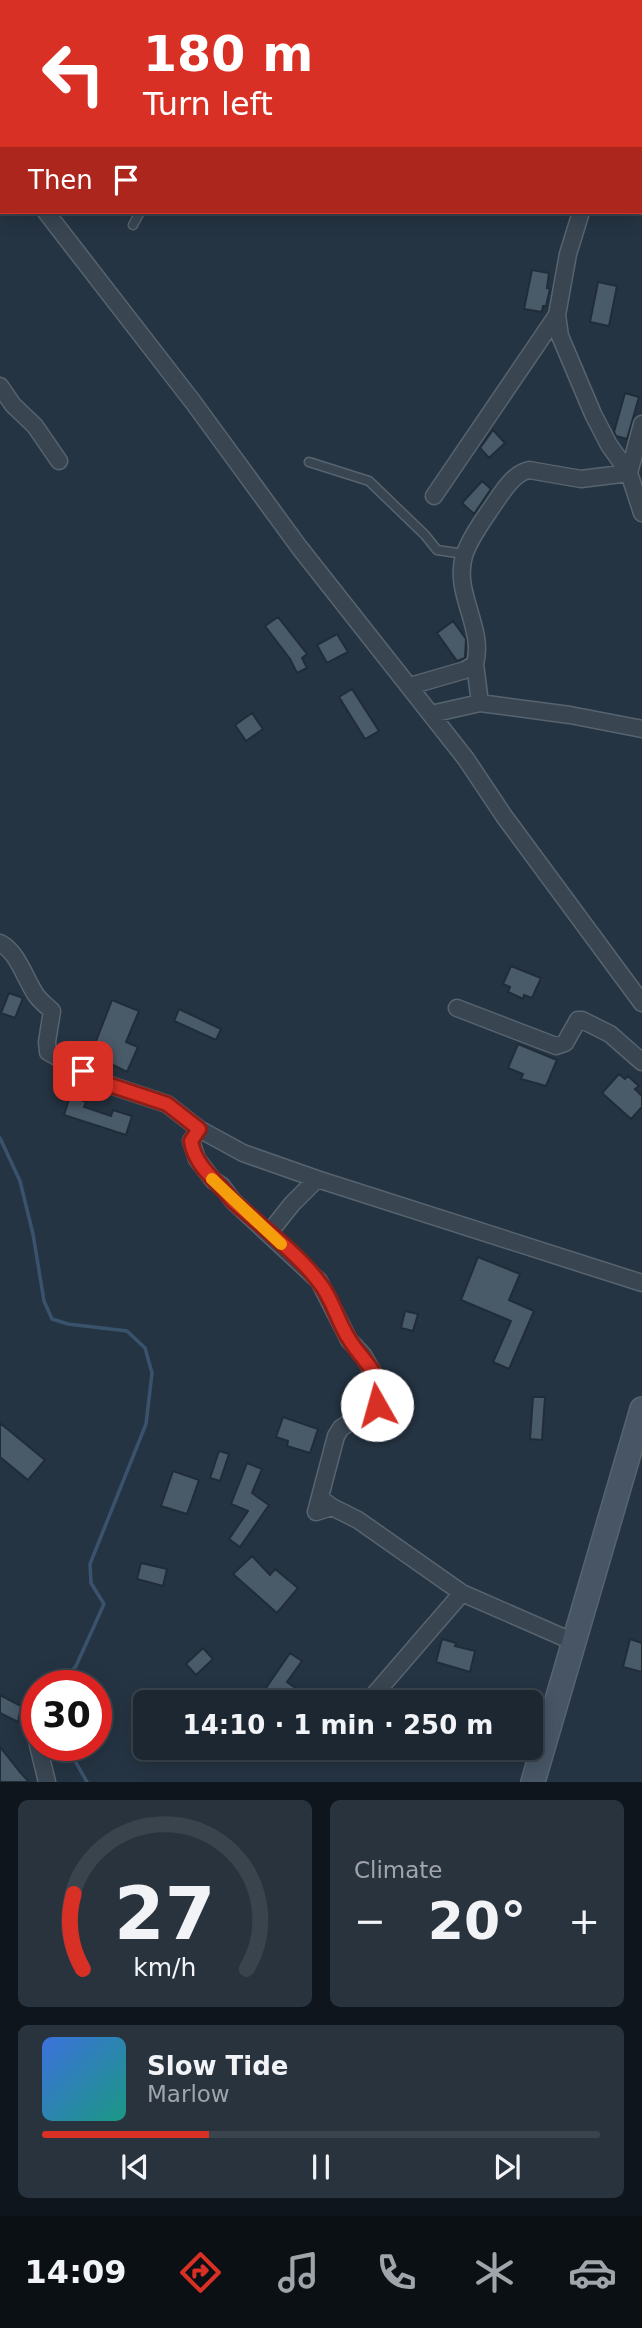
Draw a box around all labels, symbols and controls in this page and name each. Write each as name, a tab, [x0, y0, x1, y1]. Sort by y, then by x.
text: 180 m	[143, 26, 313, 83]
icon: left	[28, 28, 119, 119]
text: Turn left	[143, 85, 273, 123]
icon: arrive	[107, 161, 145, 199]
text: Then	[28, 165, 93, 195]
pin	[53, 1041, 113, 1101]
icon: arrive	[64, 1052, 102, 1090]
position arrow	[340, 1368, 414, 1442]
speed limit sign: 30	[21, 1670, 112, 1761]
text: 14:10 · 1 min · 250 m	[183, 1710, 493, 1740]
text: Climate	[354, 1857, 443, 1883]
text: 27	[114, 1872, 216, 1957]
text: 20°	[428, 1891, 526, 1951]
text: −	[354, 1899, 386, 1943]
text: +	[568, 1899, 600, 1943]
text: km/h	[133, 1953, 197, 1982]
text: Slow Tide	[147, 2051, 288, 2081]
text: Marlow	[147, 2081, 230, 2107]
icon: previous	[116, 2148, 154, 2186]
icon: pause	[302, 2148, 340, 2186]
icon: next	[488, 2148, 526, 2186]
icon: directions	[176, 2248, 225, 2297]
icon: music	[274, 2248, 323, 2297]
icon: phone	[372, 2248, 421, 2297]
icon: climate	[470, 2248, 519, 2297]
icon: car	[568, 2248, 617, 2297]
text: 14:09	[25, 2253, 126, 2291]

